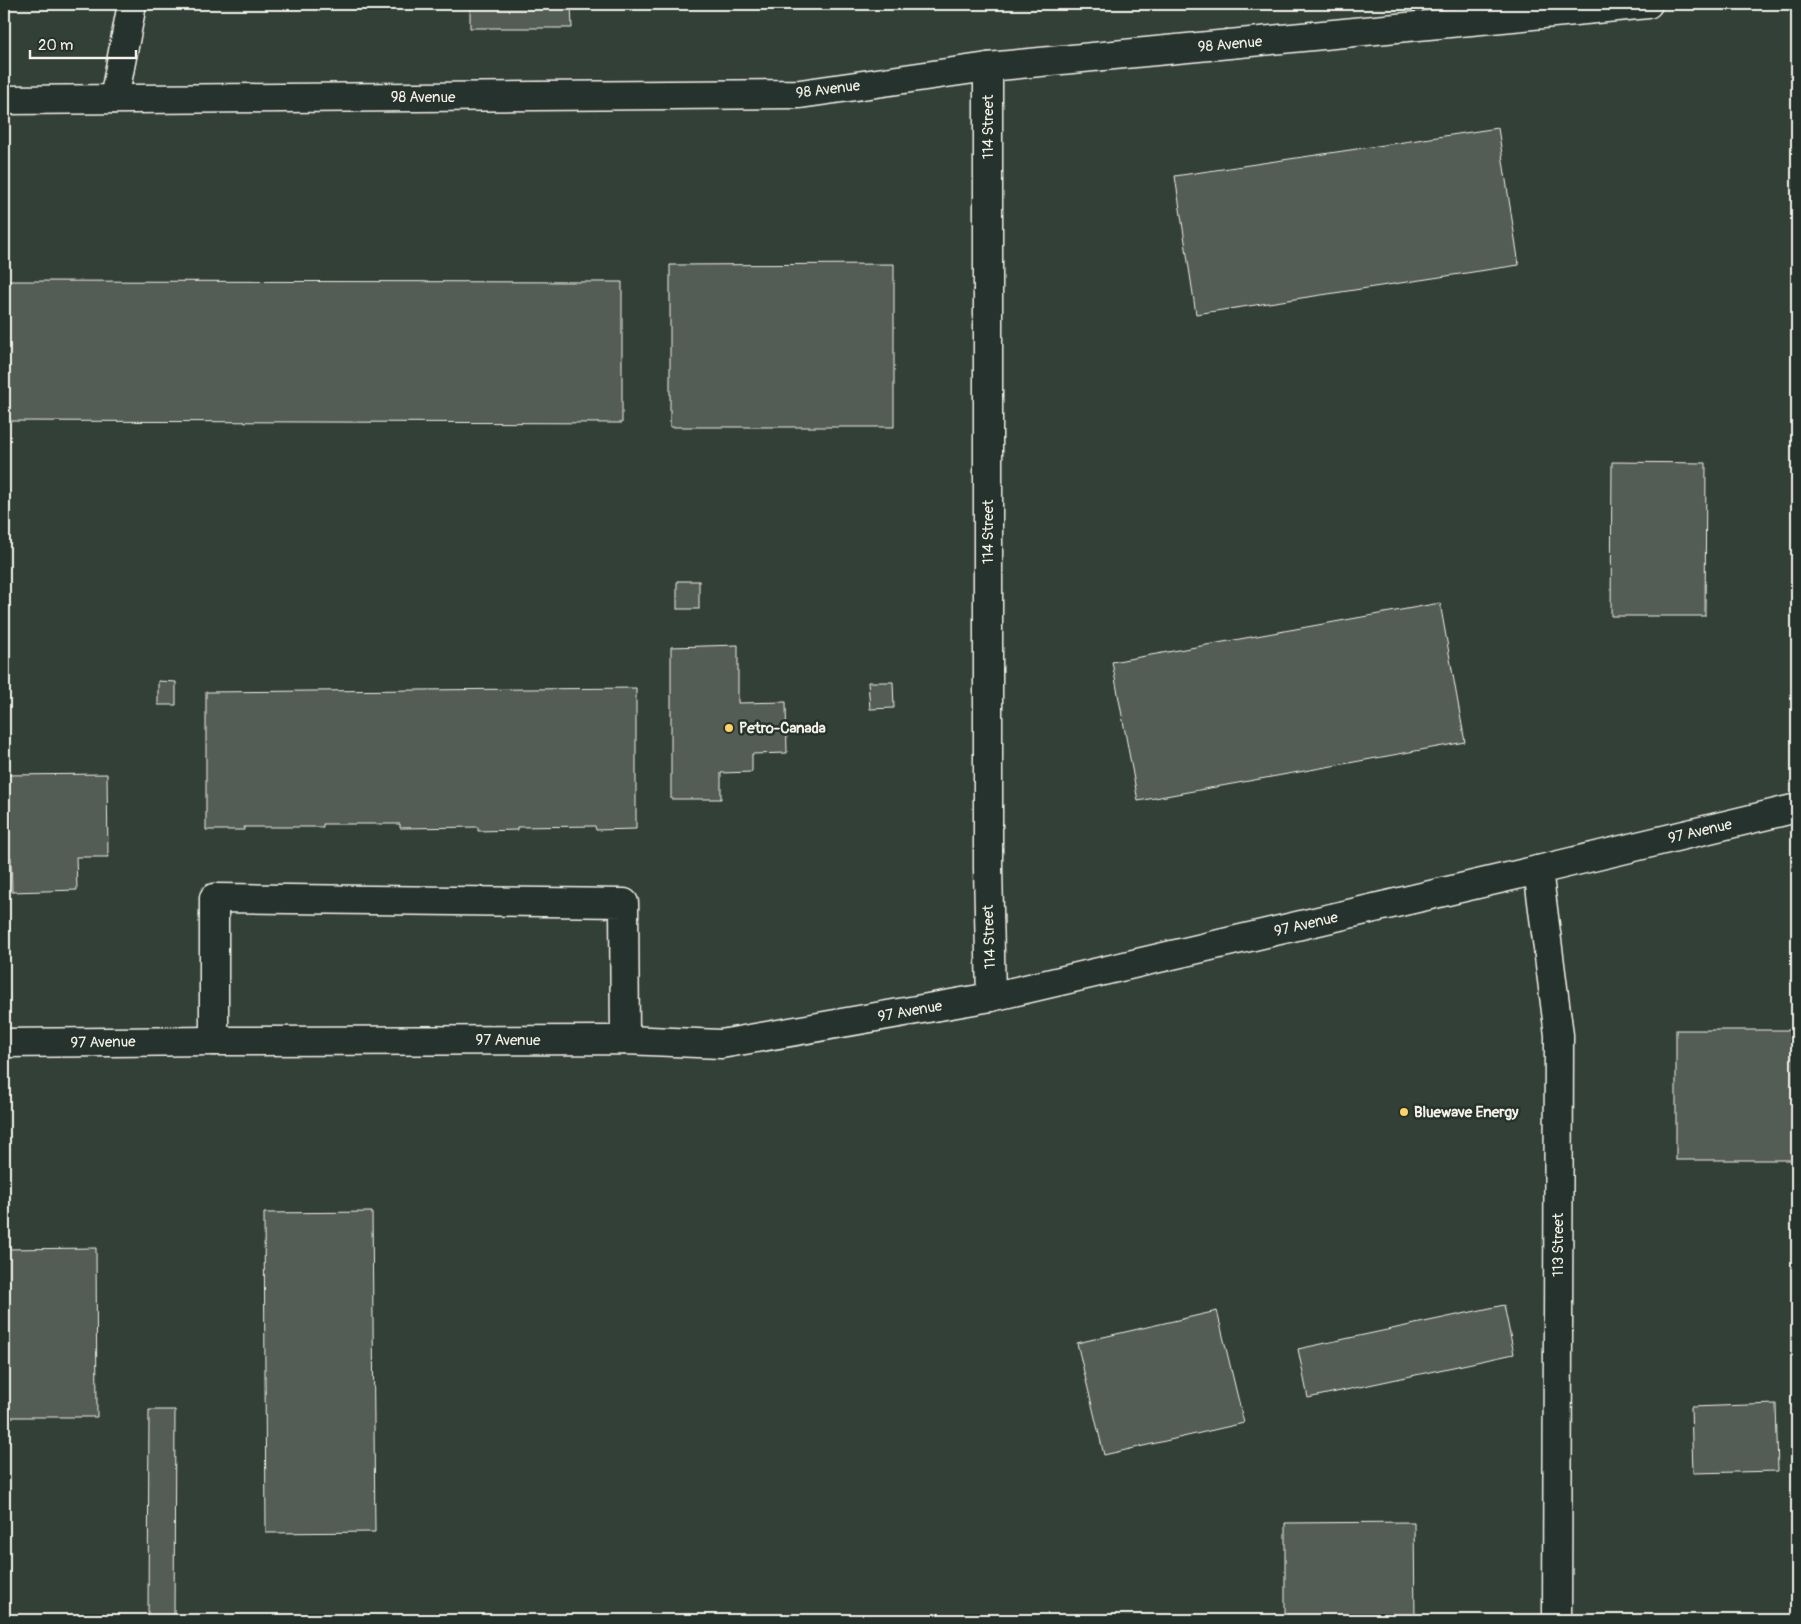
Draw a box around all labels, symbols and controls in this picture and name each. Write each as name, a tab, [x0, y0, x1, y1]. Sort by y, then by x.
scale bar	[30, 28, 136, 60]
street label: 98 Avenue	[1197, 32, 1264, 57]
text: 20 m	[38, 36, 73, 55]
street label: 98 Avenue	[795, 76, 862, 103]
street label: 98 Avenue	[391, 88, 456, 107]
street label: 114 Street	[979, 94, 998, 159]
street label: 114 Street	[979, 499, 998, 564]
place label: Petro-Canada	[739, 719, 826, 738]
marker: Petro-Canada	[723, 722, 735, 734]
street label: 97 Avenue	[1666, 815, 1735, 848]
street label: 114 Street	[979, 904, 1000, 969]
street label: 97 Avenue	[1272, 908, 1341, 941]
street label: 97 Avenue	[876, 996, 944, 1026]
street label: 97 Avenue	[475, 1031, 541, 1050]
street label: 97 Avenue	[70, 1032, 136, 1053]
place label: Bluewave Energy	[1414, 1103, 1519, 1122]
marker: Bluewave Energy	[1398, 1106, 1410, 1118]
street label: 113 Street	[1549, 1212, 1568, 1277]

